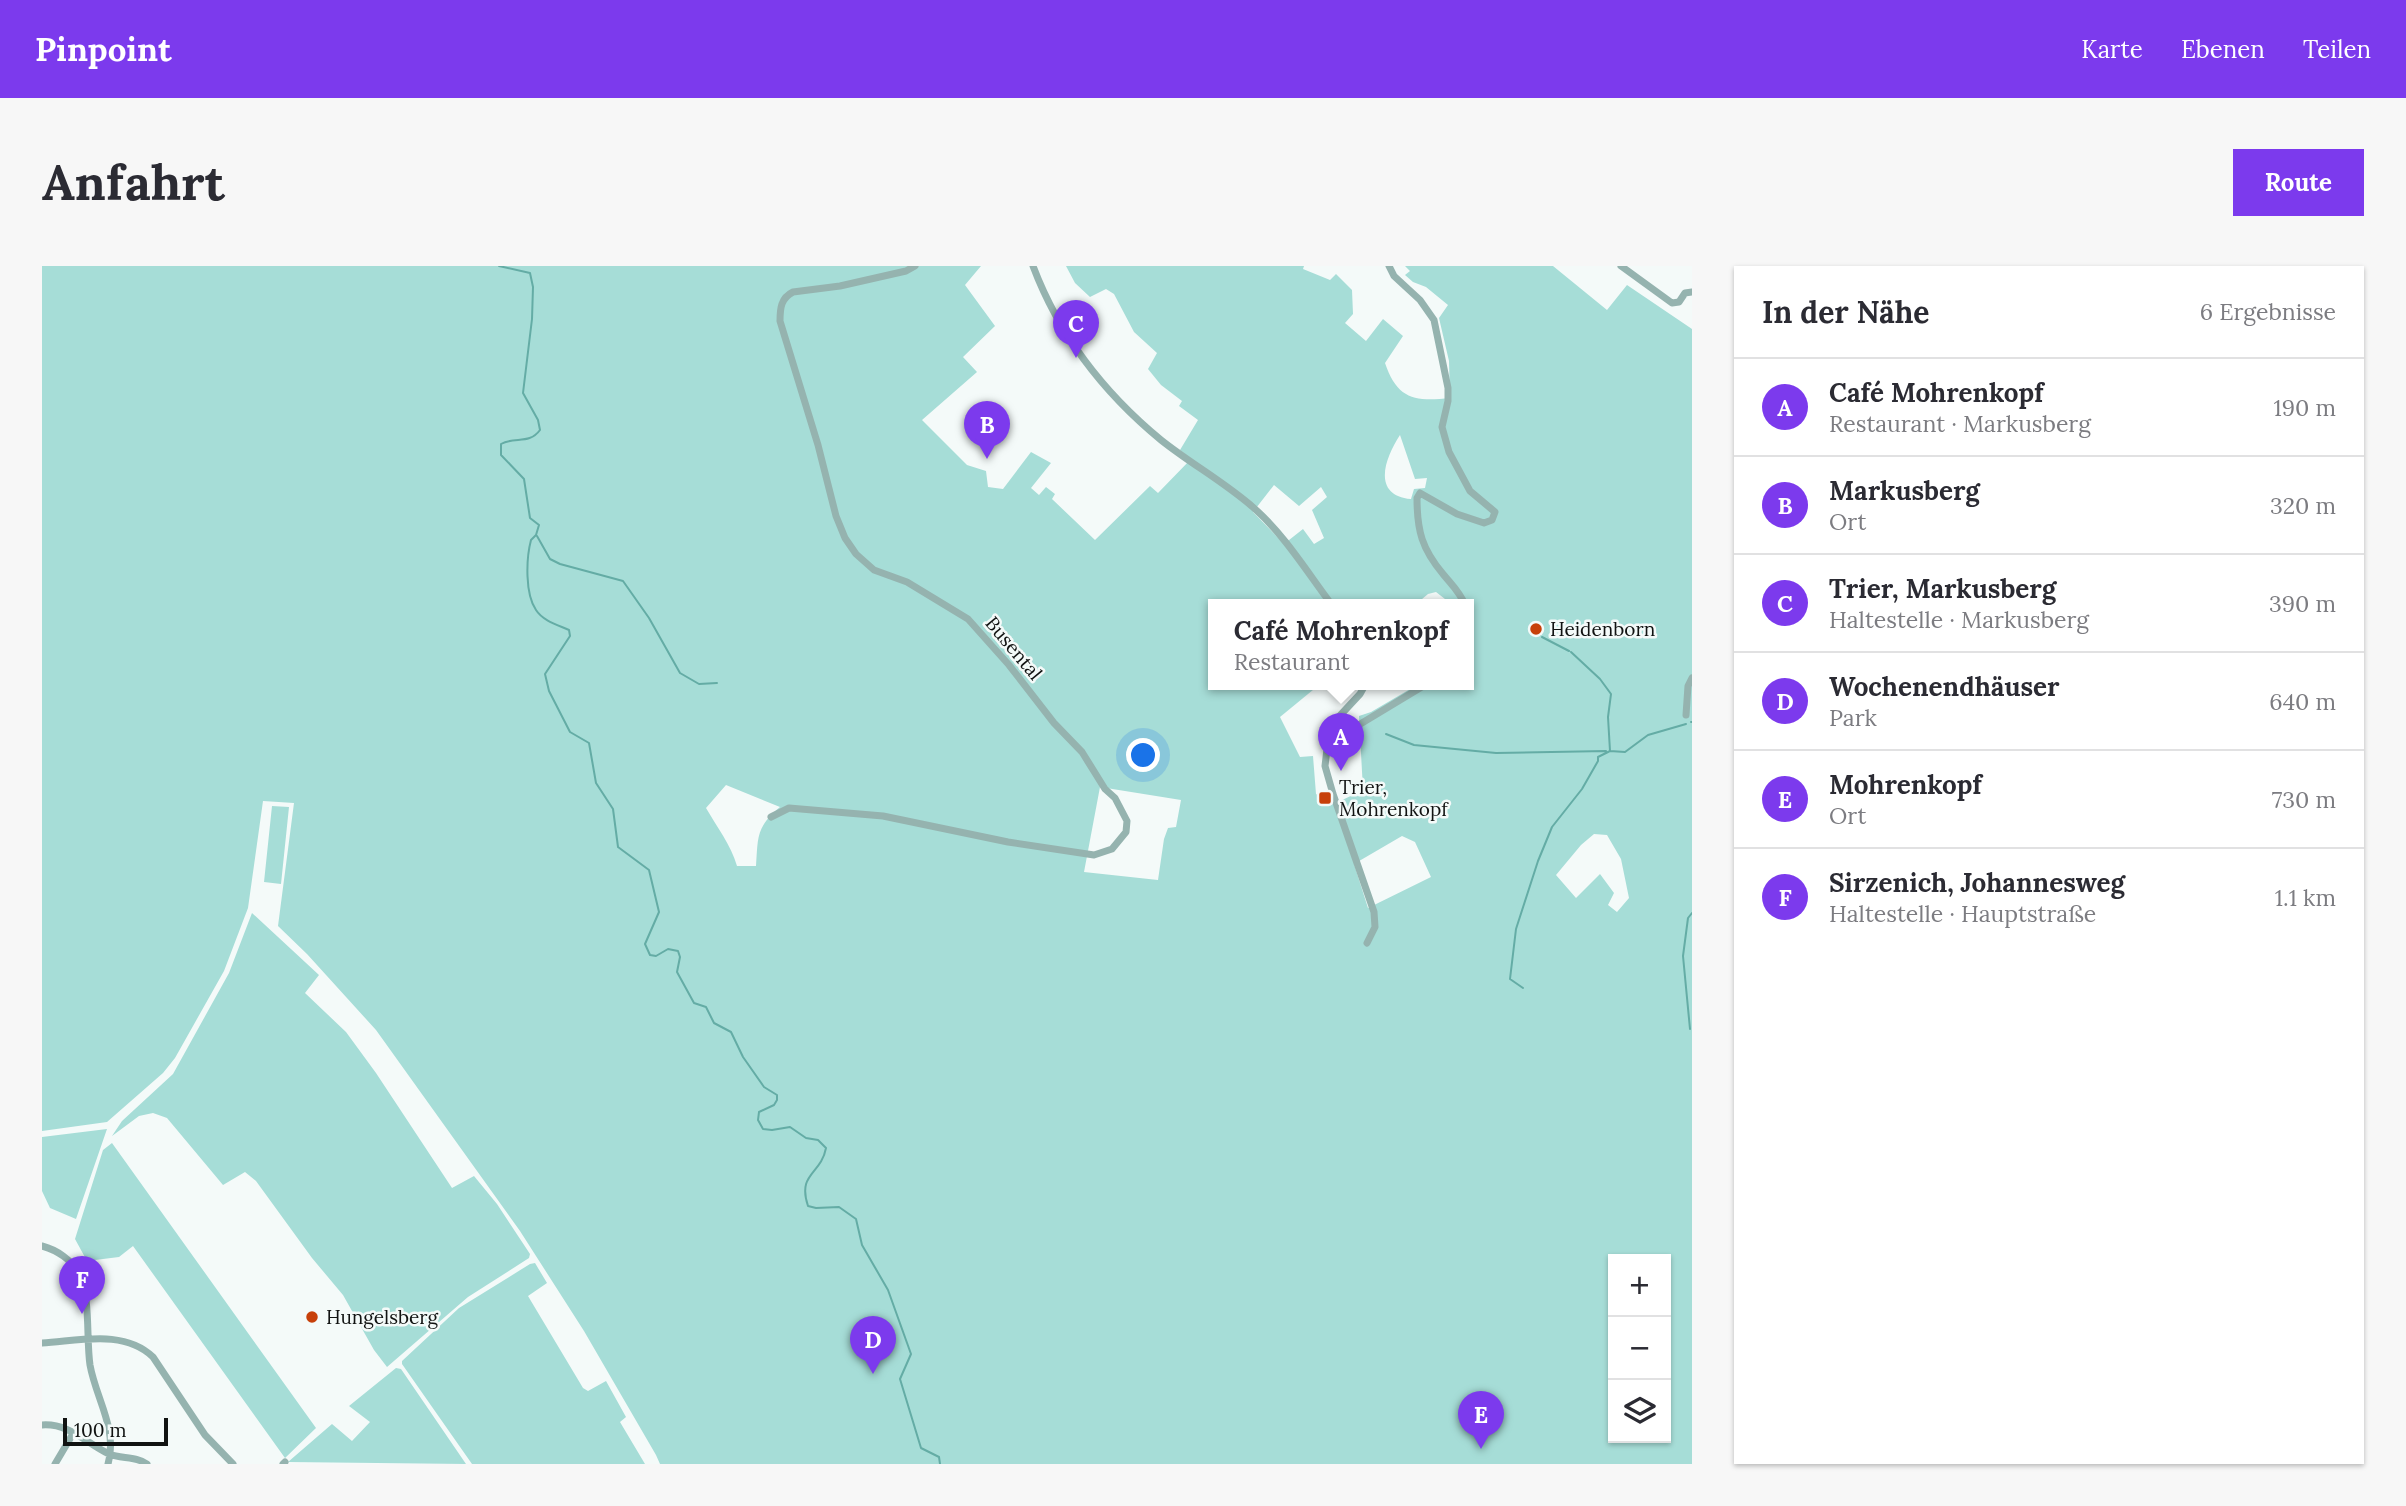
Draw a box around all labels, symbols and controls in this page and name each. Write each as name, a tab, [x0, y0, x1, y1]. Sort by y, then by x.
text: Pinpoint	[35, 28, 172, 70]
text: Karte	[2081, 34, 2143, 65]
text: Ebenen	[2181, 34, 2265, 65]
text: Teilen	[2303, 34, 2371, 65]
button: Route	[2233, 149, 2364, 216]
text: Anfahrt	[42, 151, 225, 213]
text: In der Nähe	[1762, 293, 1930, 331]
text: 6 Ergebnisse	[2200, 297, 2336, 326]
pin: C	[1053, 300, 1099, 358]
text: Café Mohrenkopf	[1829, 376, 2044, 409]
text: A	[1777, 393, 1793, 422]
text: 190 m	[2273, 393, 2336, 422]
pin: B	[964, 401, 1010, 459]
text: Restaurant · Markusberg	[1829, 409, 2091, 438]
text: Markusberg	[1829, 474, 1980, 507]
text: B	[1777, 491, 1793, 520]
text: 320 m	[2270, 491, 2336, 520]
text: Ort	[1829, 507, 1866, 536]
text: Trier, Markusberg	[1829, 572, 2056, 605]
text: C	[1777, 589, 1793, 618]
text: 390 m	[2269, 589, 2336, 618]
popup	[1208, 599, 1474, 690]
text: Haltestelle · Markusberg	[1829, 605, 2089, 634]
street label: Busental	[980, 611, 1048, 685]
text: Café Mohrenkopf	[1234, 614, 1448, 647]
place label: Heidenborn	[1550, 617, 1655, 641]
marker: Heidenborn	[1528, 621, 1544, 637]
text: Restaurant	[1234, 647, 1350, 676]
text: Wochenendhäuser	[1829, 670, 2060, 703]
text: D	[1776, 687, 1794, 716]
text: 640 m	[2269, 687, 2336, 716]
text: Park	[1829, 703, 1877, 732]
pin: A	[1318, 713, 1364, 771]
your location	[1126, 738, 1160, 772]
text: Mohrenkopf	[1829, 768, 1982, 801]
place label: Trier, Mohrenkopf	[1339, 775, 1449, 821]
text: E	[1778, 785, 1792, 814]
text: 730 m	[2272, 785, 2336, 814]
marker: Trier, Mohrenkopf	[1317, 790, 1333, 806]
text: Ort	[1829, 801, 1866, 830]
text: Sirzenich, Johannesweg	[1829, 866, 2125, 899]
text: F	[1778, 883, 1792, 912]
text: 1.1 km	[2275, 883, 2336, 912]
text: Haltestelle · Hauptstraße	[1829, 899, 2096, 928]
map controls	[1608, 1254, 1671, 1443]
button: +	[1608, 1254, 1671, 1317]
pin: F	[59, 1256, 105, 1314]
place label: Hungelsberg	[326, 1305, 438, 1329]
marker: Hungelsberg	[304, 1309, 320, 1325]
pin: D	[850, 1316, 896, 1374]
button: −	[1608, 1317, 1671, 1380]
button: layers	[1608, 1380, 1671, 1443]
pin: E	[1458, 1391, 1504, 1449]
scale bar	[63, 1415, 168, 1447]
text: 100 m	[74, 1418, 127, 1442]

